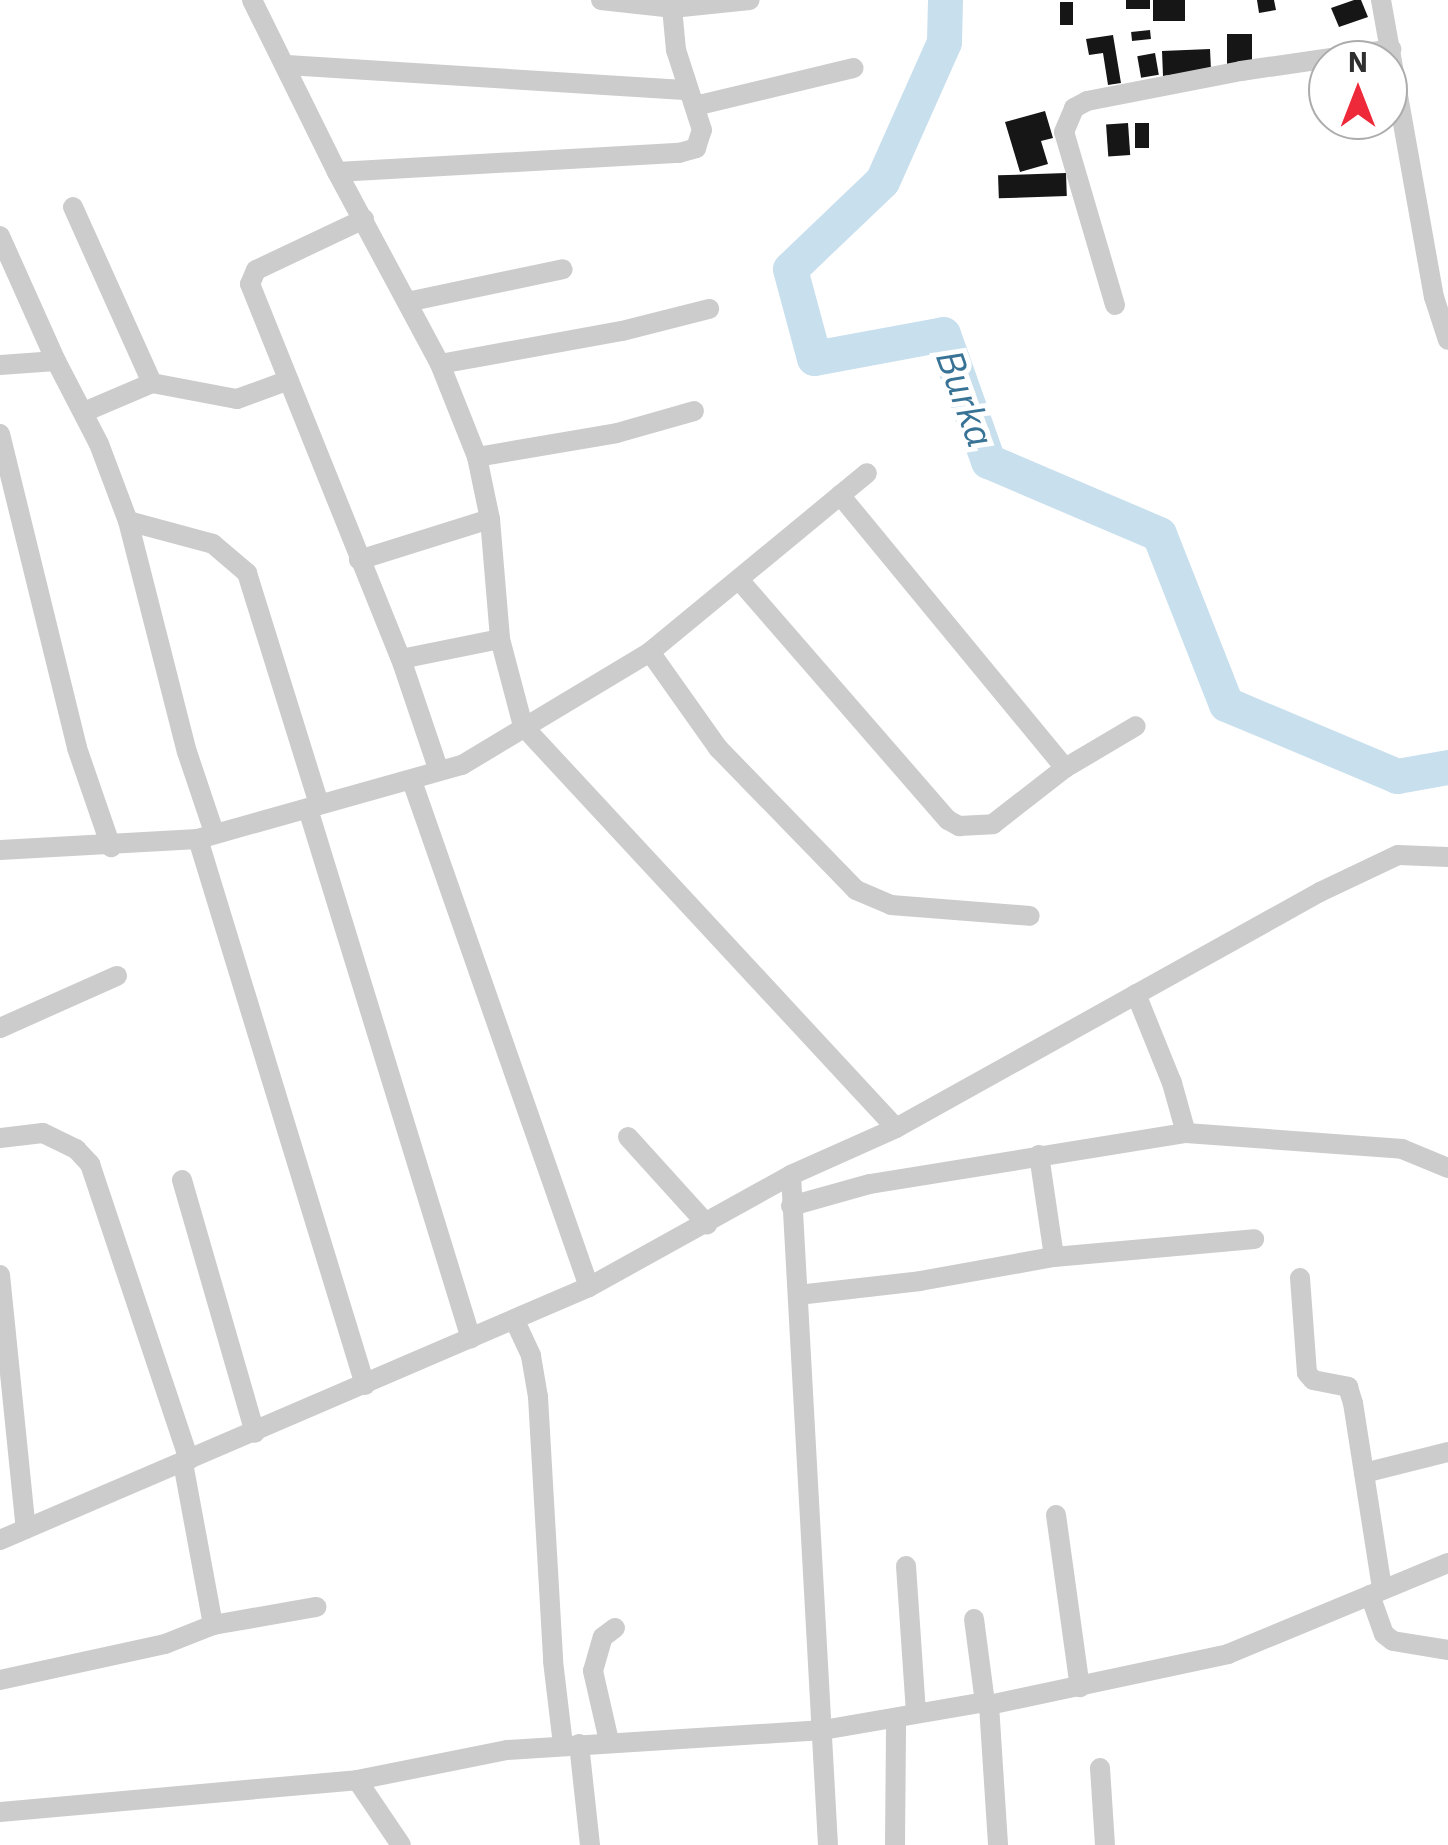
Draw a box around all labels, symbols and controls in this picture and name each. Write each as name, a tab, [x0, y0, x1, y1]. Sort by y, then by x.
north arrow	[1308, 40, 1408, 140]
text: N	[1348, 43, 1368, 80]
water label: Burka	[927, 343, 1005, 453]

